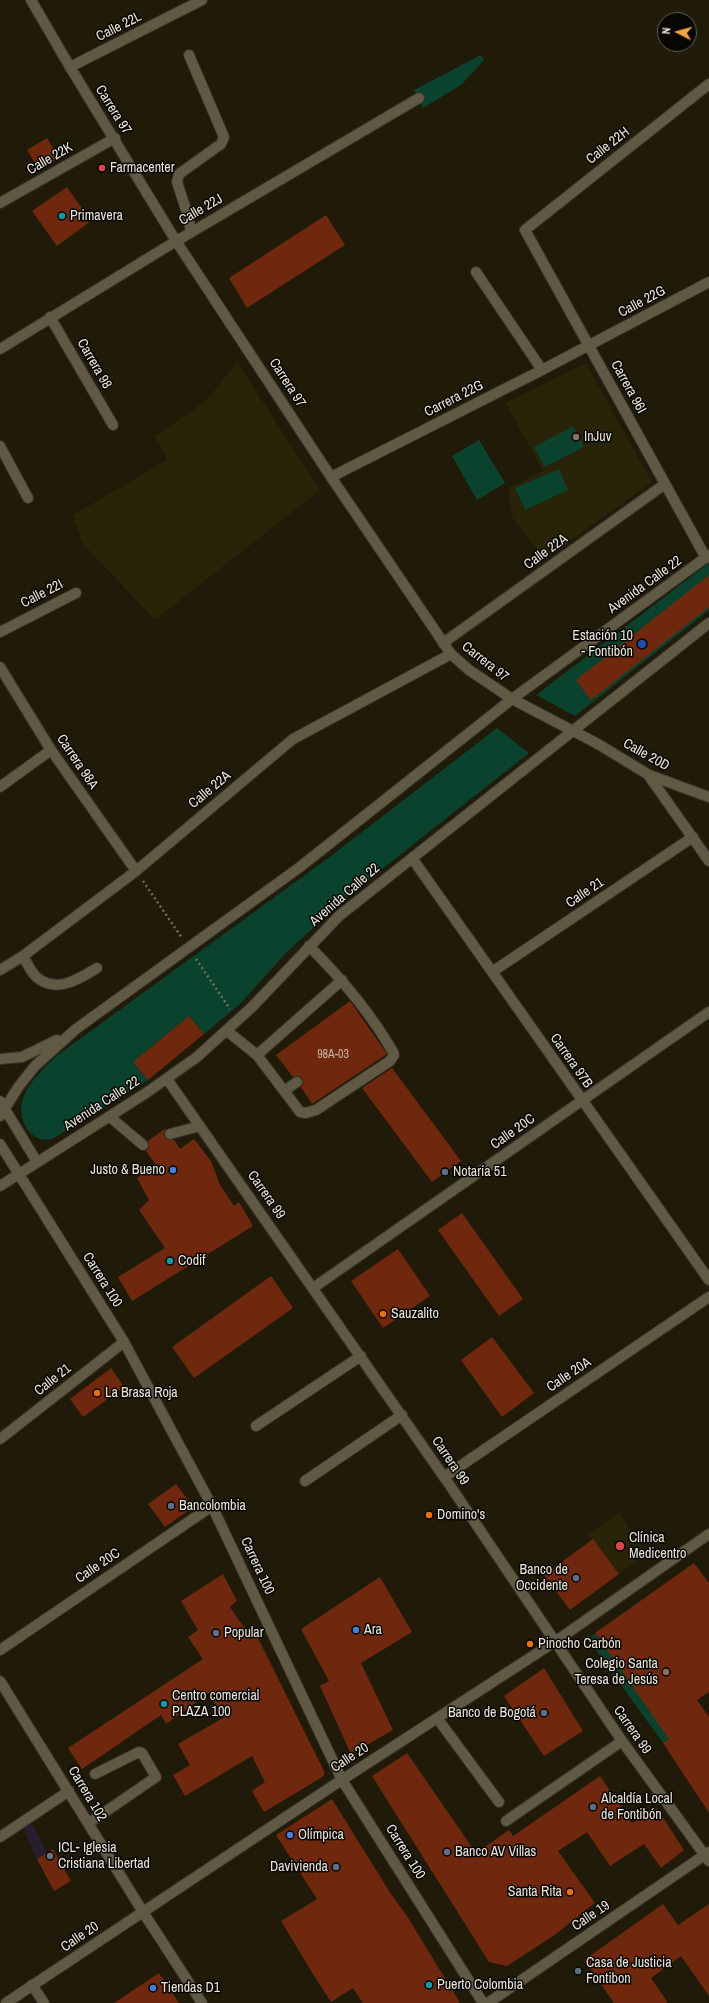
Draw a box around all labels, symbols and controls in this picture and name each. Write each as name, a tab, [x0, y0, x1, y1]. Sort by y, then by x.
street label: Calle 22L	[94, 9, 144, 45]
north arrow	[657, 12, 697, 52]
text: N	[659, 27, 673, 35]
street label: Carrera 97	[91, 82, 135, 138]
street label: Calle 22H	[583, 124, 633, 168]
street label: Calle 22K	[24, 139, 76, 179]
place label: Farmacenter	[110, 160, 175, 176]
marker: Farmacenter	[97, 163, 107, 173]
street label: Calle 22J	[176, 191, 226, 229]
place label: Primavera	[70, 208, 123, 224]
marker: Primavera	[57, 211, 67, 221]
street label: Calle 22G	[616, 283, 668, 321]
street label: Carrera 98	[73, 336, 115, 392]
street label: Carrera 97	[265, 355, 309, 411]
street label: Carrera 96I	[607, 358, 649, 416]
street label: Carrera 22G	[422, 377, 486, 421]
place label: InJuv	[584, 429, 611, 445]
marker: InJuv	[571, 432, 581, 442]
street label: Calle 22A	[521, 531, 571, 573]
street label: Avenida Calle 22	[605, 553, 685, 617]
street label: Calle 22I	[18, 576, 66, 612]
place label: Estación 10 - Fontibón	[572, 628, 633, 660]
street label: Carrera 97	[458, 638, 512, 686]
marker: Estación 10 - Fontibón	[636, 638, 648, 650]
street label: Carrera 98A	[53, 731, 101, 793]
street label: Calle 20D	[620, 735, 672, 775]
street label: Calle 22A	[186, 768, 234, 812]
street label: Avenida Calle 22	[307, 860, 383, 930]
street label: Calle 21	[563, 874, 607, 912]
street label: Carrera 97B	[546, 1031, 596, 1091]
house number: 98A-03	[317, 1048, 349, 1062]
street label: Avenida Calle 22	[61, 1073, 143, 1135]
street label: Calle 20C	[488, 1111, 538, 1153]
place label: Justo & Bueno	[90, 1162, 165, 1178]
place label: Notaría 51	[453, 1164, 507, 1180]
marker: Justo & Bueno	[168, 1165, 178, 1175]
marker: Notaría 51	[440, 1167, 450, 1177]
street label: Carrera 99	[243, 1168, 289, 1222]
street label: Carrera 100	[79, 1250, 125, 1310]
place label: Codif	[178, 1253, 205, 1269]
marker: Codif	[165, 1256, 175, 1266]
place label: Sauzalito	[391, 1306, 439, 1322]
marker: Sauzalito	[378, 1309, 388, 1319]
street label: Calle 20A	[544, 1354, 594, 1396]
street label: Calle 21	[31, 1360, 75, 1400]
place label: La Brasa Roja	[105, 1385, 178, 1401]
marker: La Brasa Roja	[92, 1388, 102, 1398]
street label: Carrera 99	[428, 1434, 472, 1488]
place label: Bancolombia	[179, 1498, 246, 1514]
marker: Bancolombia	[166, 1501, 176, 1511]
place label: Domino's	[437, 1507, 485, 1523]
marker: Domino's	[424, 1510, 434, 1520]
place label: Clínica Medicentro	[629, 1530, 686, 1562]
street label: Carrera 100	[236, 1535, 278, 1597]
marker: Clínica Medicentro	[614, 1540, 626, 1552]
street label: Calle 20C	[72, 1545, 124, 1587]
place label: Banco de Occidente	[516, 1562, 568, 1594]
marker: Banco de Occidente	[571, 1573, 581, 1583]
place label: Ara	[364, 1622, 382, 1638]
place label: Popular	[224, 1625, 264, 1641]
marker: Ara	[351, 1625, 361, 1635]
marker: Popular	[211, 1628, 221, 1638]
place label: Pinocho Carbón	[538, 1636, 621, 1652]
marker: Pinocho Carbón	[525, 1639, 535, 1649]
place label: Colegio Santa Teresa de Jesús	[574, 1656, 658, 1688]
marker: Colegio Santa Teresa de Jesús	[661, 1667, 671, 1677]
place label: Centro comercial PLAZA 100	[172, 1688, 259, 1720]
marker: Centro comercial PLAZA 100	[159, 1699, 169, 1709]
street label: Carrera 99	[609, 1703, 655, 1757]
place label: Banco de Bogotá	[448, 1705, 536, 1721]
marker: Banco de Bogotá	[539, 1708, 549, 1718]
street label: Calle 20	[328, 1739, 372, 1777]
street label: Carrera 102	[64, 1763, 110, 1825]
place label: Alcaldía Local de Fontibón	[601, 1791, 672, 1824]
marker: Alcaldía Local de Fontibón	[588, 1802, 598, 1812]
street label: Carrera 100	[382, 1822, 428, 1882]
place label: Olímpica	[298, 1827, 344, 1843]
marker: Olímpica	[285, 1830, 295, 1840]
place label: ICL- Iglesia Cristiana Libertad	[58, 1840, 150, 1872]
place label: Banco AV Villas	[455, 1844, 536, 1860]
marker: Banco AV Villas	[442, 1847, 452, 1857]
marker: ICL- Iglesia Cristiana Libertad	[45, 1851, 55, 1861]
place label: Davivienda	[270, 1859, 328, 1875]
marker: Davivienda	[331, 1862, 341, 1872]
place label: Santa Rita	[508, 1884, 562, 1900]
marker: Santa Rita	[565, 1887, 575, 1897]
street label: Calle 19	[569, 1897, 613, 1935]
street label: Calle 20	[58, 1918, 102, 1956]
place label: Casa de Justicia Fontibon	[586, 1955, 672, 1988]
marker: Casa de Justicia Fontibon	[573, 1966, 583, 1976]
place label: Puerto Colombia	[437, 1977, 523, 1993]
place label: Tiendas D1	[161, 1980, 220, 1996]
marker: Puerto Colombia	[424, 1980, 434, 1990]
marker: Tiendas D1	[148, 1983, 158, 1993]

